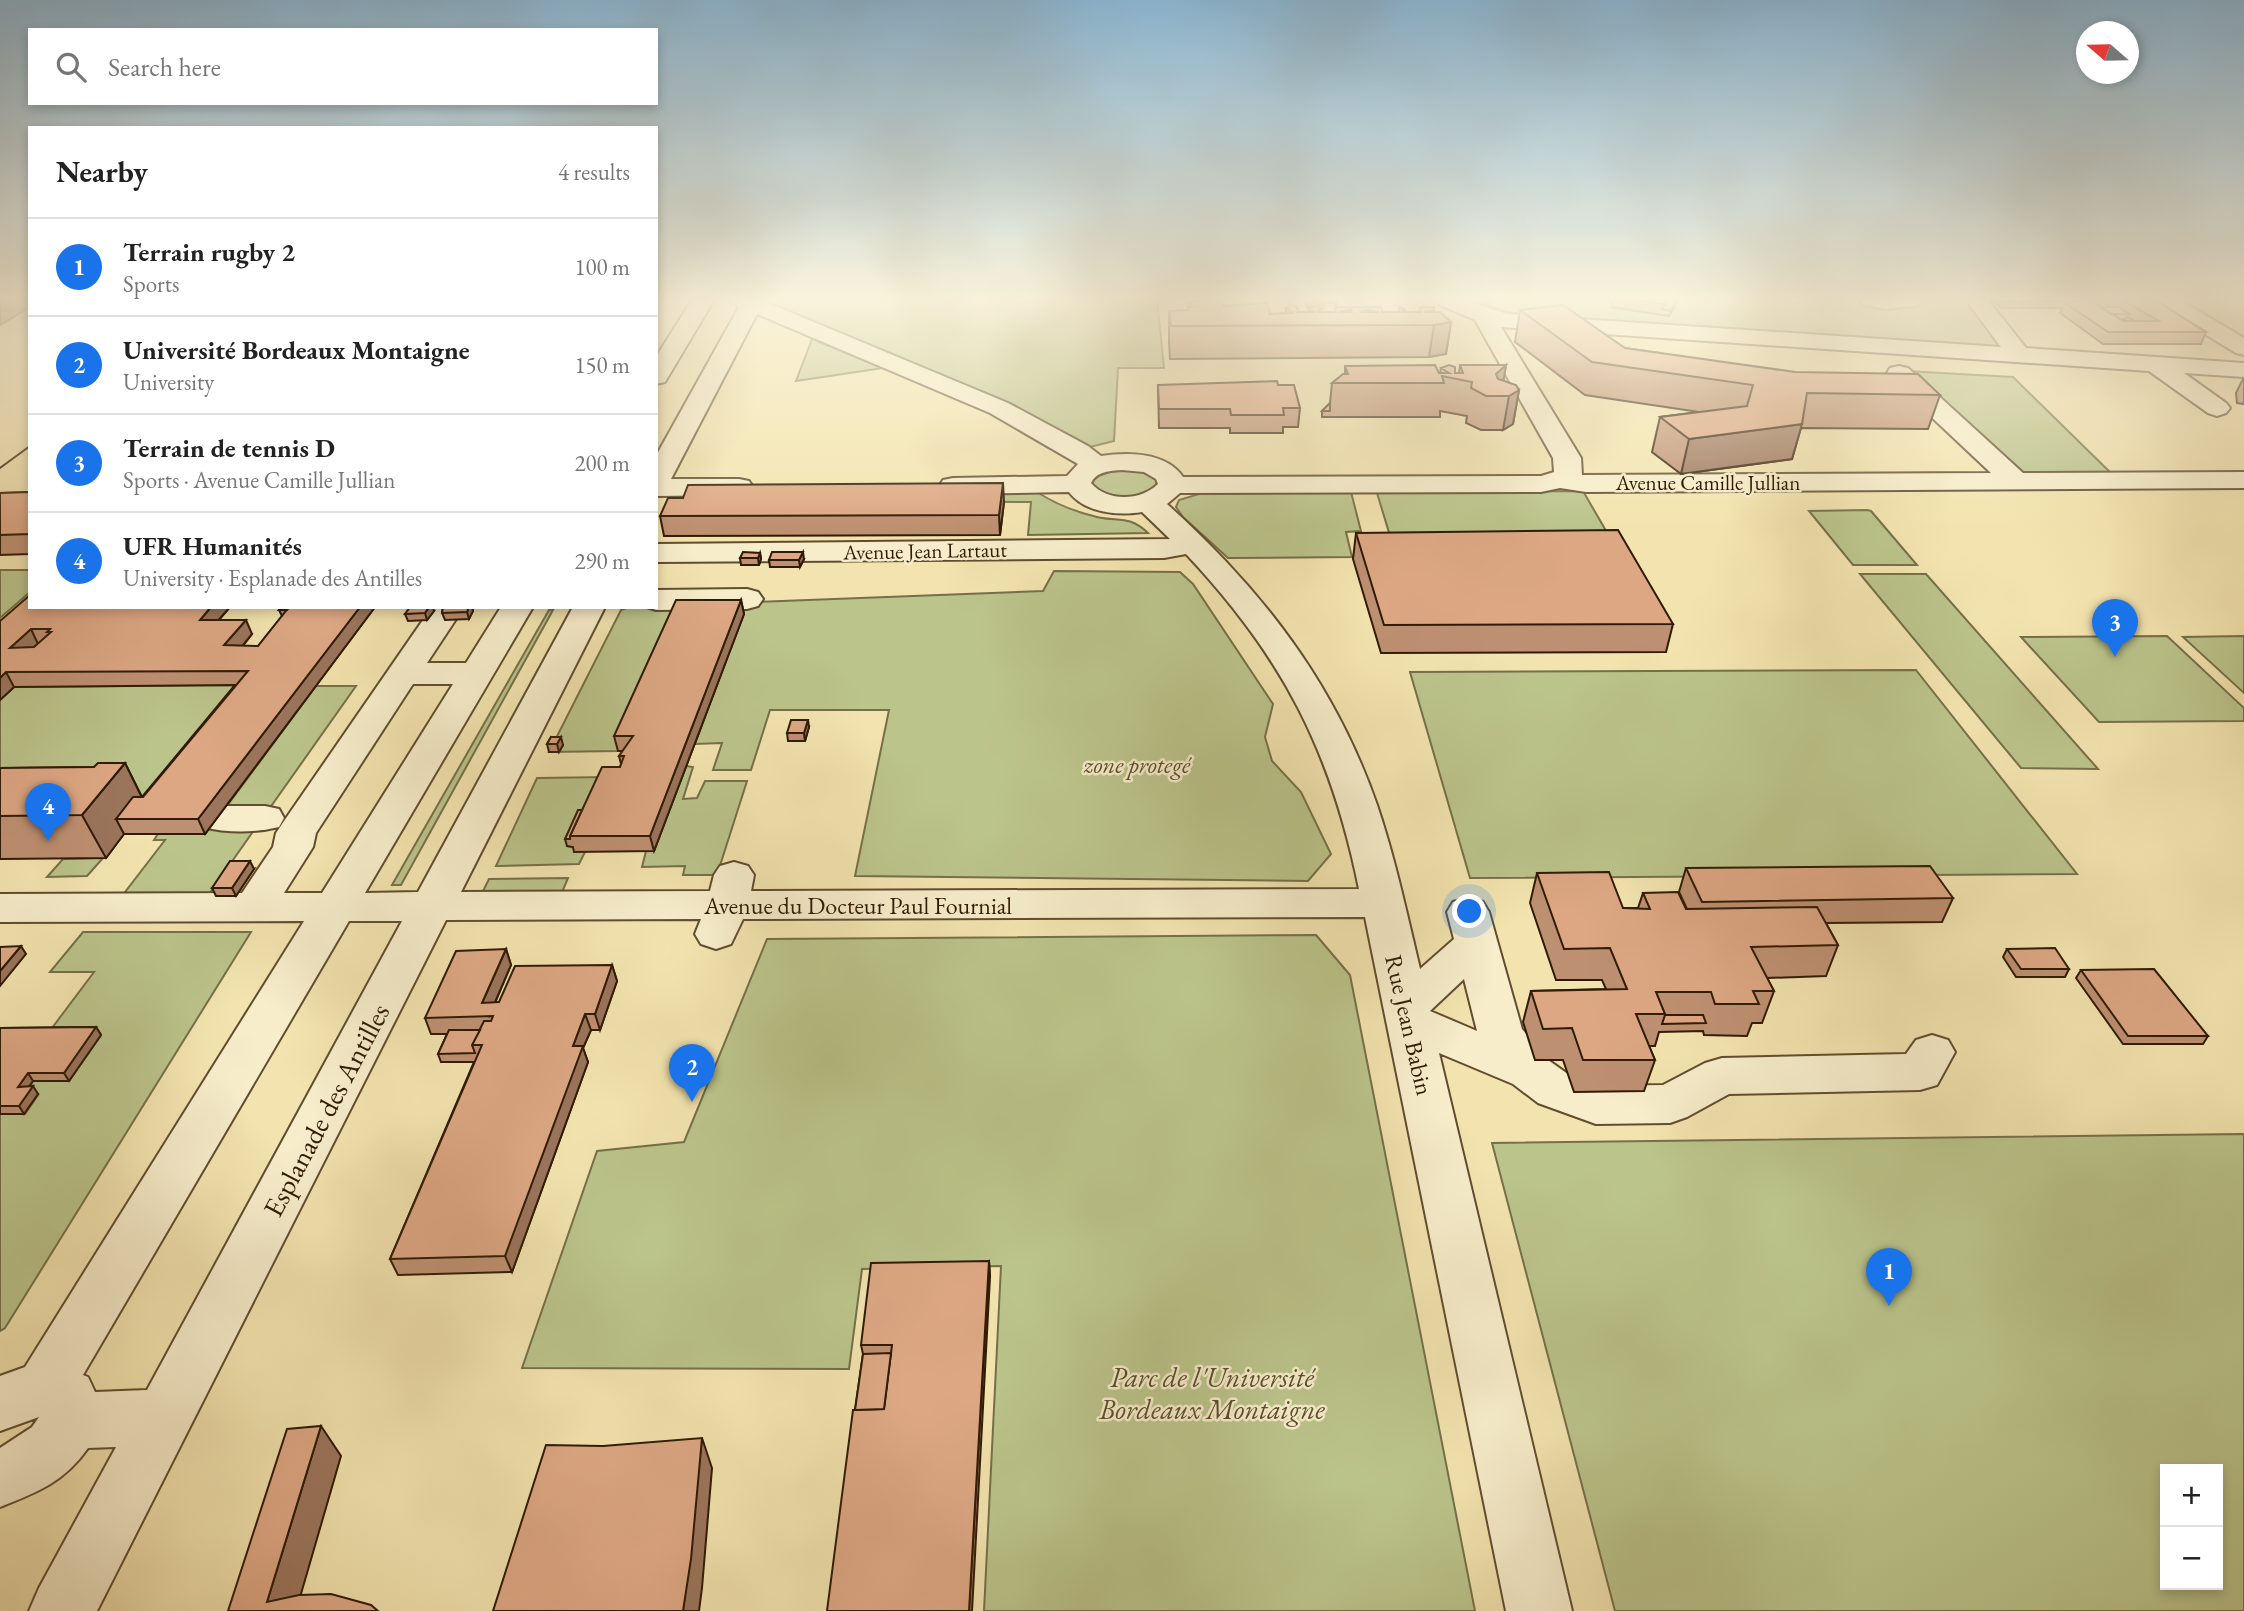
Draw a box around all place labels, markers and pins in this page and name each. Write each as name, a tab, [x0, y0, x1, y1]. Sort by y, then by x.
pin: 3	[2092, 599, 2138, 657]
pin: 4	[25, 783, 71, 841]
pin: 2	[669, 1044, 715, 1102]
pin: 1	[1866, 1248, 1912, 1306]

